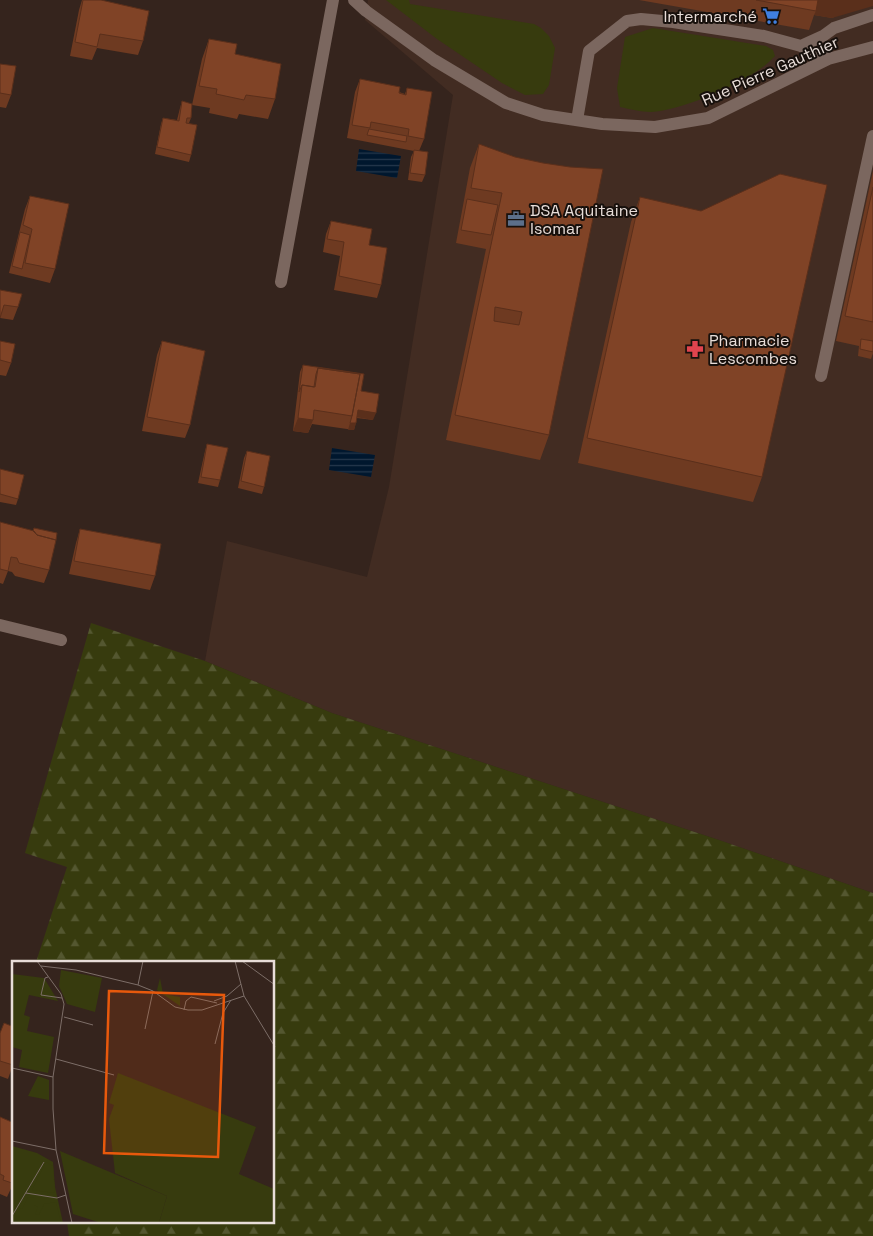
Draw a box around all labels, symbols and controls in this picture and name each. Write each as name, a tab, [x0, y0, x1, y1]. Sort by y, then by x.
place label: Intermarché	[663, 6, 757, 27]
supermarket icon: Intermarché	[761, 6, 781, 26]
street label: Rue Pierre Gauthier	[698, 31, 842, 111]
place label: DSA Aquitaine Isomar	[530, 200, 638, 239]
office icon: DSA Aquitaine Isomar	[506, 209, 526, 229]
place label: Pharmacie Lescombes	[709, 330, 797, 369]
pharmacy icon: Pharmacie Lescombes	[685, 339, 705, 359]
inset map	[12, 961, 275, 1224]

